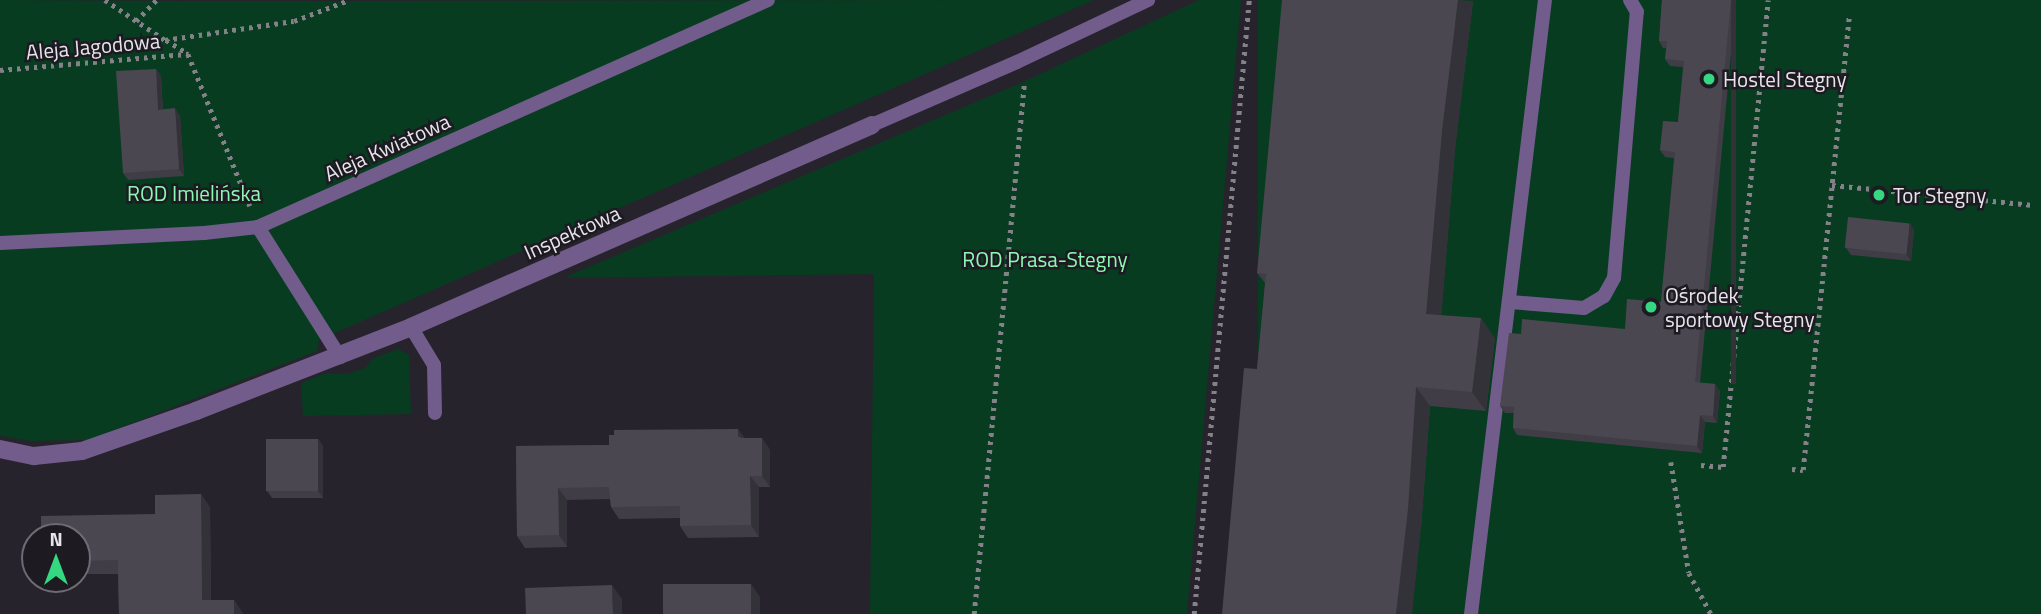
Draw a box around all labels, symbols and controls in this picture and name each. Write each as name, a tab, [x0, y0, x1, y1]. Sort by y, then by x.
street label: Aleja Jagodowa	[25, 28, 161, 64]
place label: Hostel Stegny	[1723, 66, 1847, 92]
marker: Hostel Stegny	[1701, 71, 1717, 87]
street label: Aleja Kwiatowa	[320, 108, 454, 186]
park label: ROD Imielińska	[127, 180, 261, 206]
place label: Tor Stegny	[1893, 182, 1986, 208]
marker: Tor Stegny	[1871, 187, 1887, 203]
street label: Inspektowa	[520, 200, 624, 264]
park label: ROD Prasa-Stegny	[962, 246, 1128, 272]
place label: Ośrodek sportowy Stegny	[1665, 282, 1815, 332]
marker: Ośrodek sportowy Stegny	[1643, 299, 1659, 315]
north arrow	[21, 523, 91, 593]
text: N	[49, 524, 63, 553]

